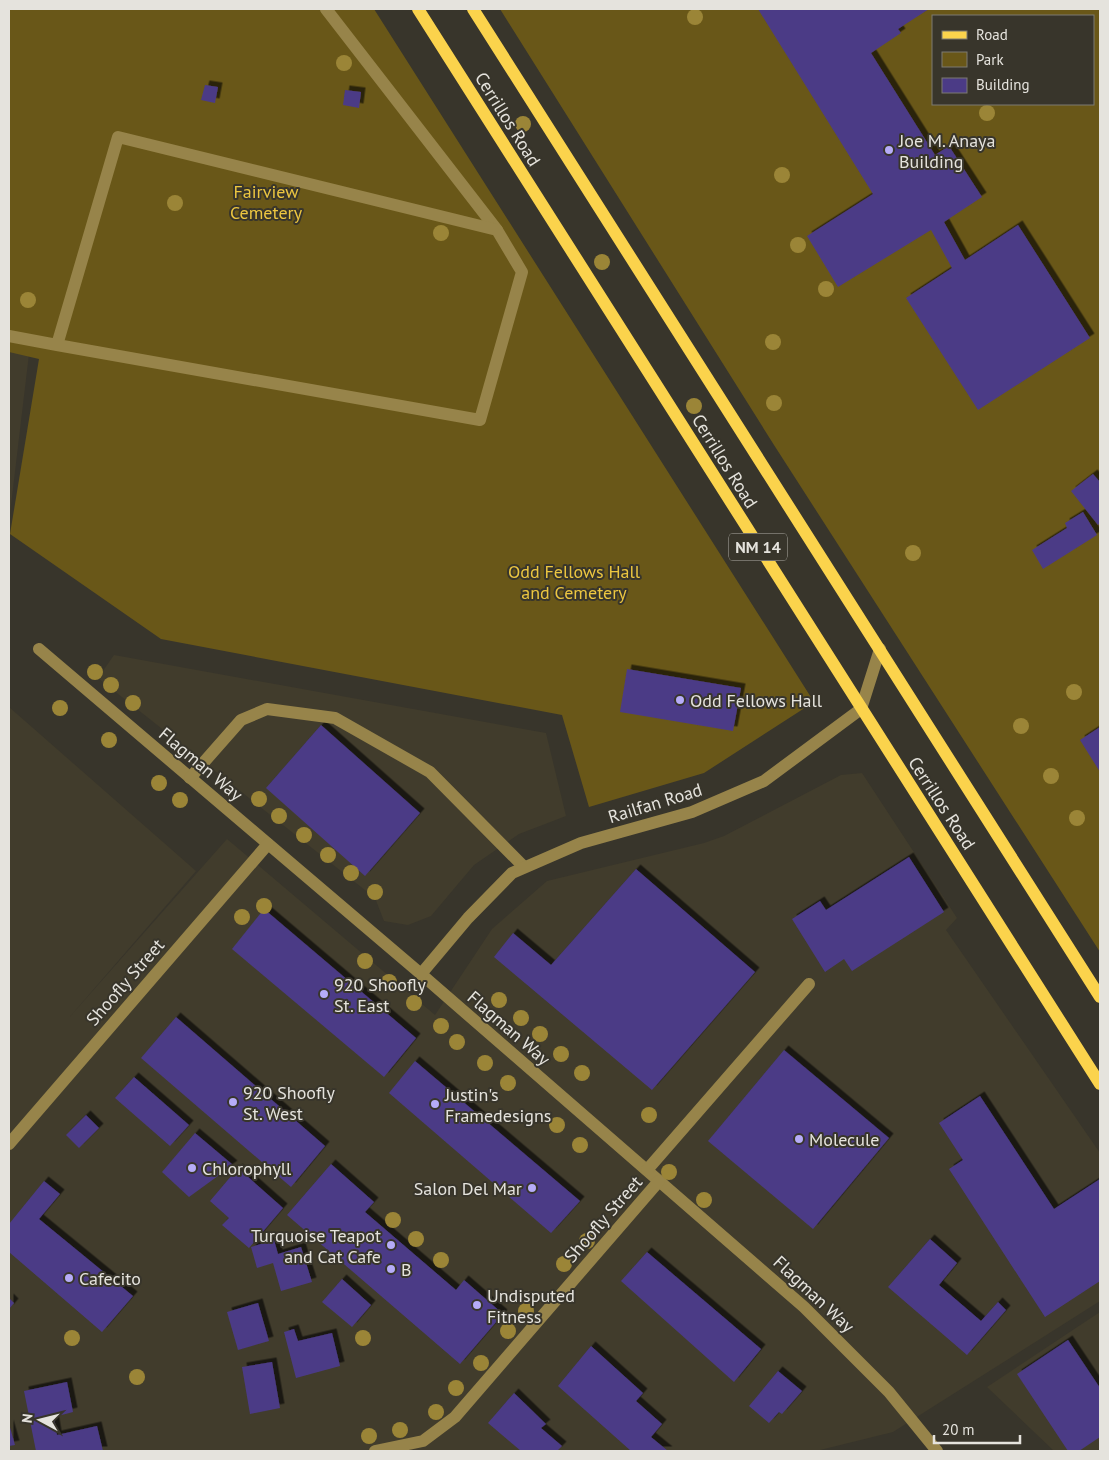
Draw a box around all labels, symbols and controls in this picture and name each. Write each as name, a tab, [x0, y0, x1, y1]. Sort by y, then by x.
legend	[932, 15, 1094, 105]
text: Road	[976, 25, 1008, 44]
text: Park	[976, 50, 1004, 69]
street label: Cerrillos Road	[470, 68, 546, 170]
text: Building	[976, 75, 1030, 94]
place label: Joe M. Anaya Building	[898, 129, 995, 173]
marker: Joe M. Anaya Building	[883, 144, 895, 156]
park label: Fairview Cemetery	[230, 180, 303, 224]
street label: Cerrillos Road	[687, 410, 763, 512]
road number: NM 14	[729, 534, 787, 560]
park label: Odd Fellows Hall and Cemetery	[508, 560, 641, 604]
place label: Odd Fellows Hall	[690, 689, 823, 712]
marker: Odd Fellows Hall	[674, 694, 686, 706]
street label: Flagman Way	[154, 722, 248, 806]
street label: Cerrillos Road	[903, 752, 981, 854]
street label: Railfan Road	[605, 778, 705, 828]
street label: Shoofly Street	[81, 934, 169, 1030]
place label: 920 Shoofly St. East	[334, 973, 426, 1017]
street label: Flagman Way	[463, 986, 556, 1071]
marker: 920 Shoofly St. East	[318, 988, 330, 1000]
place label: 920 Shoofly St. West	[243, 1081, 335, 1125]
place label: Justin's Framedesigns	[444, 1083, 551, 1127]
marker: 920 Shoofly St. West	[227, 1096, 239, 1108]
marker: Justin's Framedesigns	[429, 1098, 441, 1110]
place label: Molecule	[809, 1128, 879, 1151]
marker: Molecule	[793, 1133, 805, 1145]
place label: Chlorophyll	[202, 1157, 292, 1180]
marker: Chlorophyll	[186, 1162, 198, 1174]
street label: Shoofly Street	[559, 1171, 647, 1267]
place label: Salon Del Mar	[414, 1177, 522, 1200]
marker: Salon Del Mar	[526, 1182, 538, 1194]
place label: Turquoise Teapot and Cat Cafe	[251, 1224, 381, 1268]
marker: Turquoise Teapot and Cat Cafe	[385, 1239, 397, 1251]
street label: Flagman Way	[769, 1251, 860, 1338]
place label: B	[401, 1258, 412, 1281]
marker: B	[385, 1263, 397, 1275]
place label: Cafecito	[79, 1267, 141, 1290]
marker: Cafecito	[63, 1272, 75, 1284]
place label: Undisputed Fitness	[487, 1284, 575, 1328]
marker: Undisputed Fitness	[471, 1299, 483, 1311]
north arrow	[15, 1395, 65, 1445]
scale bar	[934, 1412, 1020, 1444]
text: N	[18, 1413, 37, 1424]
text: 20 m	[942, 1420, 975, 1439]

